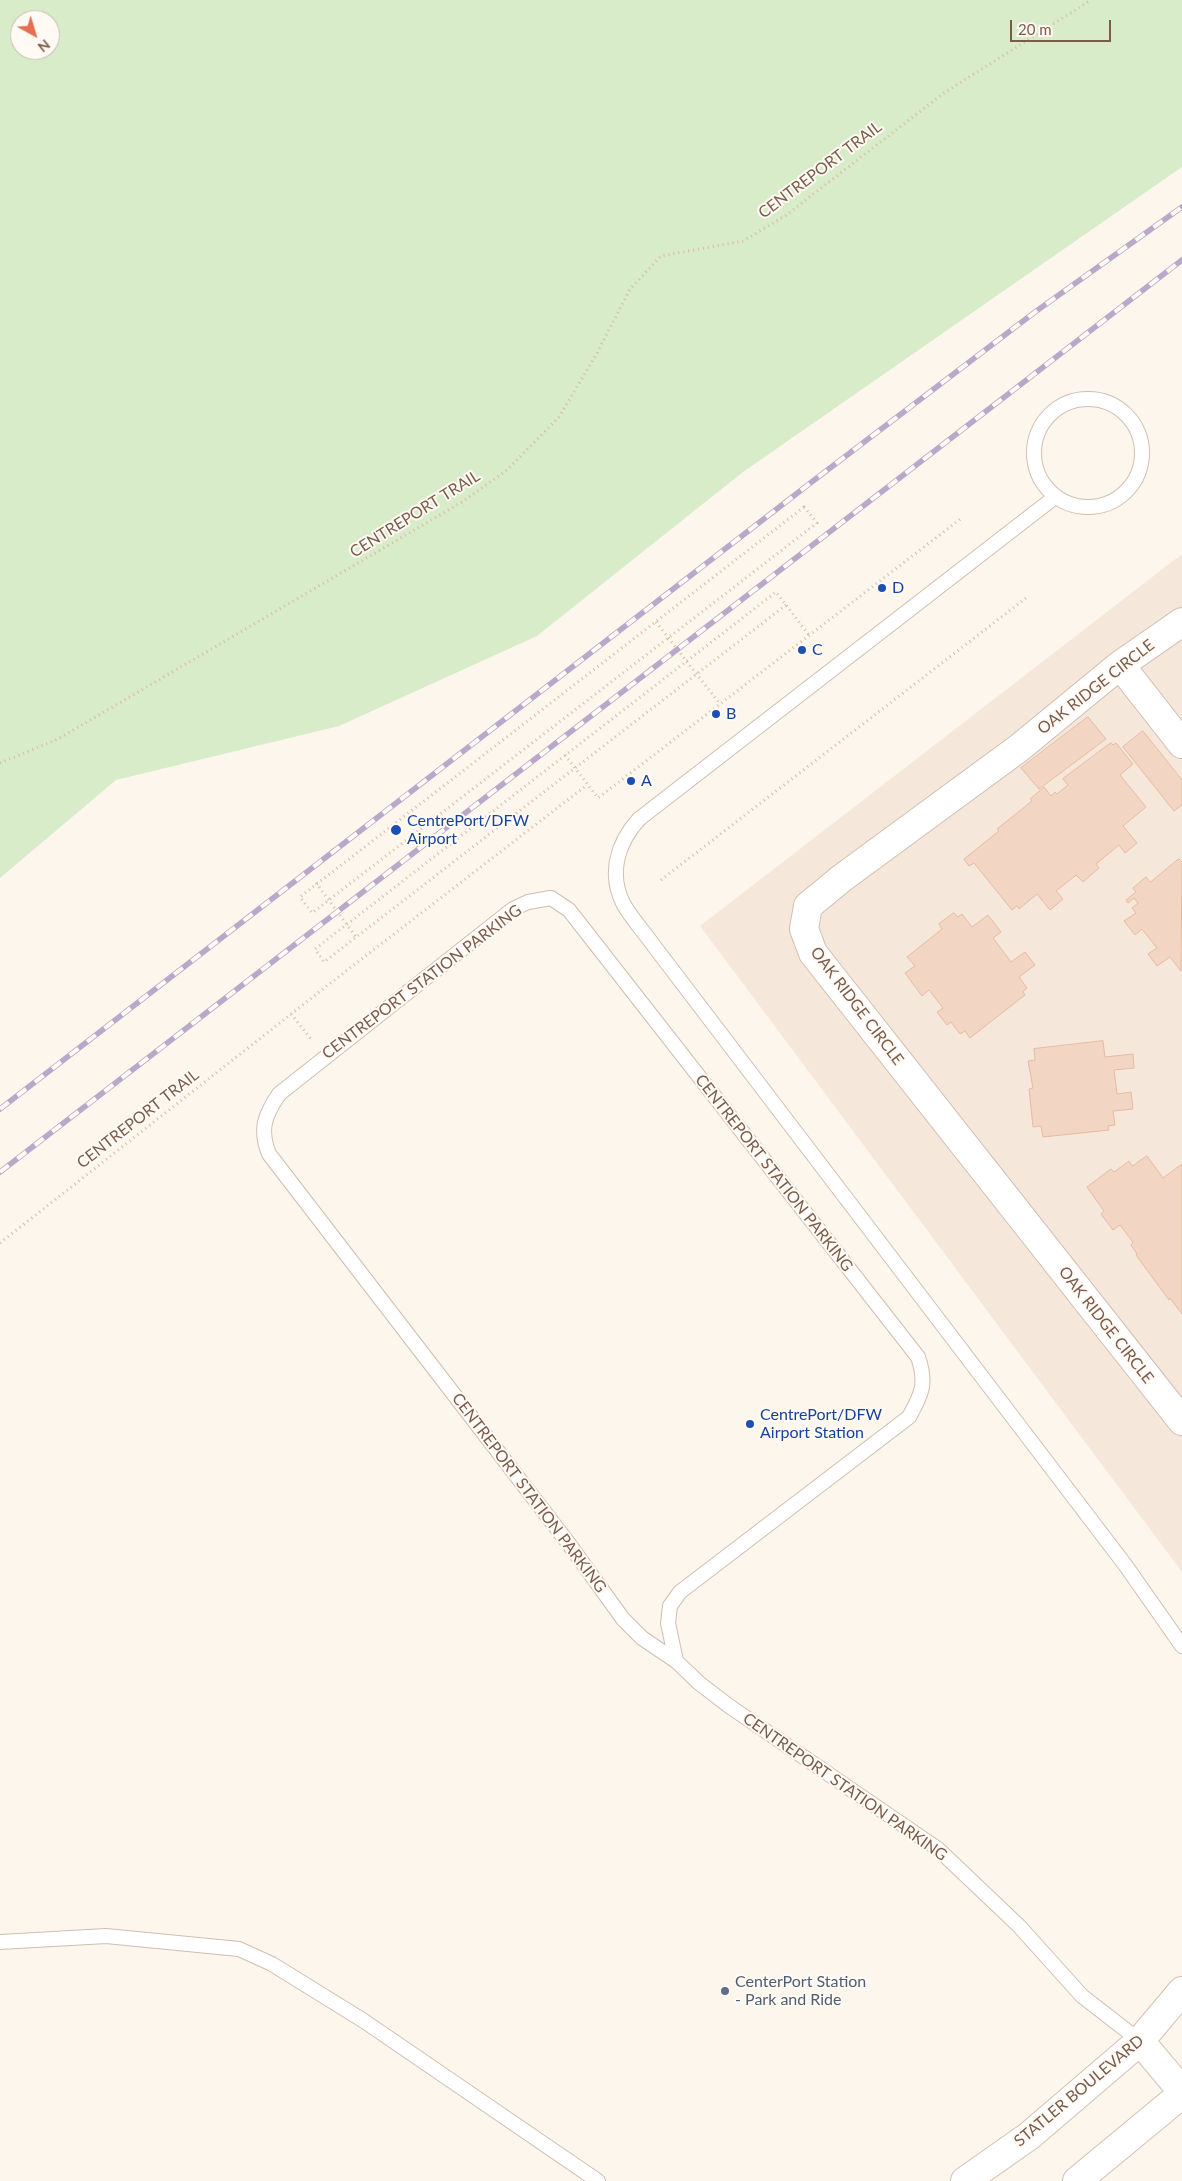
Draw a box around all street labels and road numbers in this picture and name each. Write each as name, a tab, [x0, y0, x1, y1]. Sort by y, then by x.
street label: CENTREPORT TRAIL	[755, 117, 885, 223]
street label: CENTREPORT TRAIL	[347, 466, 483, 562]
street label: OAK RIDGE CIRCLE	[1034, 635, 1158, 739]
street label: CENTREPORT STATION PARKING	[318, 901, 526, 1063]
street label: OAK RIDGE CIRCLE	[806, 943, 908, 1069]
street label: CENTREPORT TRAIL	[73, 1065, 203, 1173]
street label: CENTREPORT STATION PARKING	[691, 1071, 857, 1275]
street label: OAK RIDGE CIRCLE	[1054, 1263, 1158, 1387]
street label: CENTREPORT STATION PARKING	[448, 1389, 610, 1597]
street label: CENTREPORT STATION PARKING	[739, 1709, 951, 1865]
street label: STATLER BOULEVARD	[1010, 2031, 1148, 2151]

